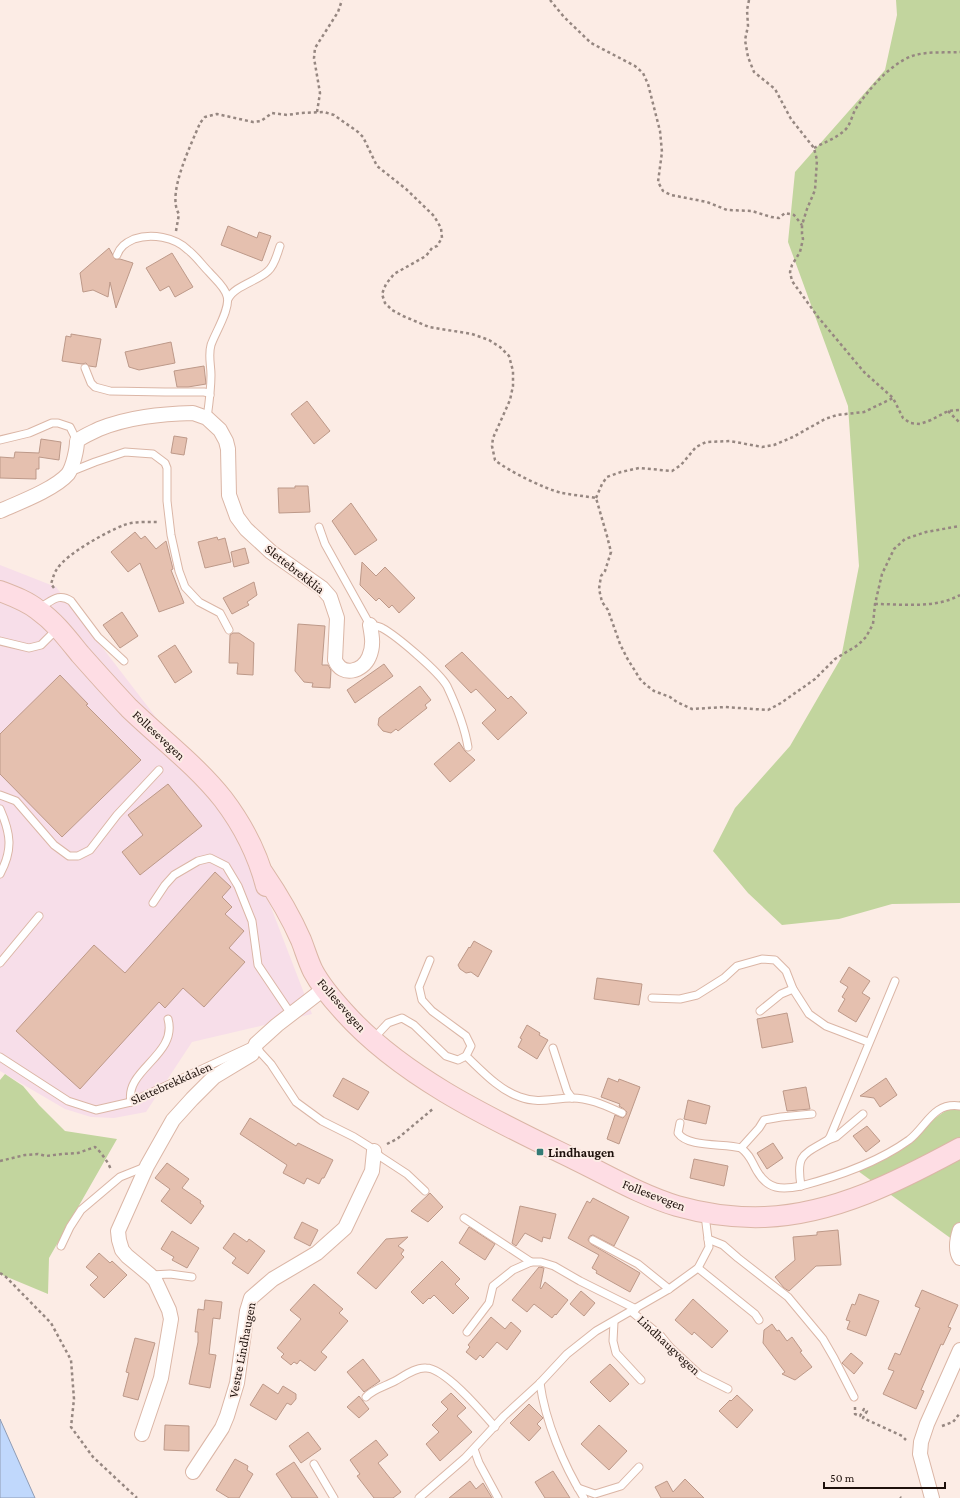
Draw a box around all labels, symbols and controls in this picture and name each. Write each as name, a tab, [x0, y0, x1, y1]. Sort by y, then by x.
street label: Slettebrekklia	[262, 541, 328, 597]
street label: Follesevegen	[130, 707, 188, 763]
street label: Follesevegen	[315, 975, 369, 1035]
street label: Slettebrekkdalen	[128, 1058, 214, 1108]
place label: Lindhaugen	[548, 1145, 615, 1160]
marker: Lindhaugen	[535, 1147, 545, 1157]
street label: Follesevegen	[620, 1176, 688, 1214]
street label: Vestre Lindhaugen	[225, 1301, 259, 1399]
street label: Lindhaugvegen	[634, 1312, 704, 1378]
scale bar	[824, 1464, 945, 1490]
text: 50 m	[830, 1471, 855, 1485]

